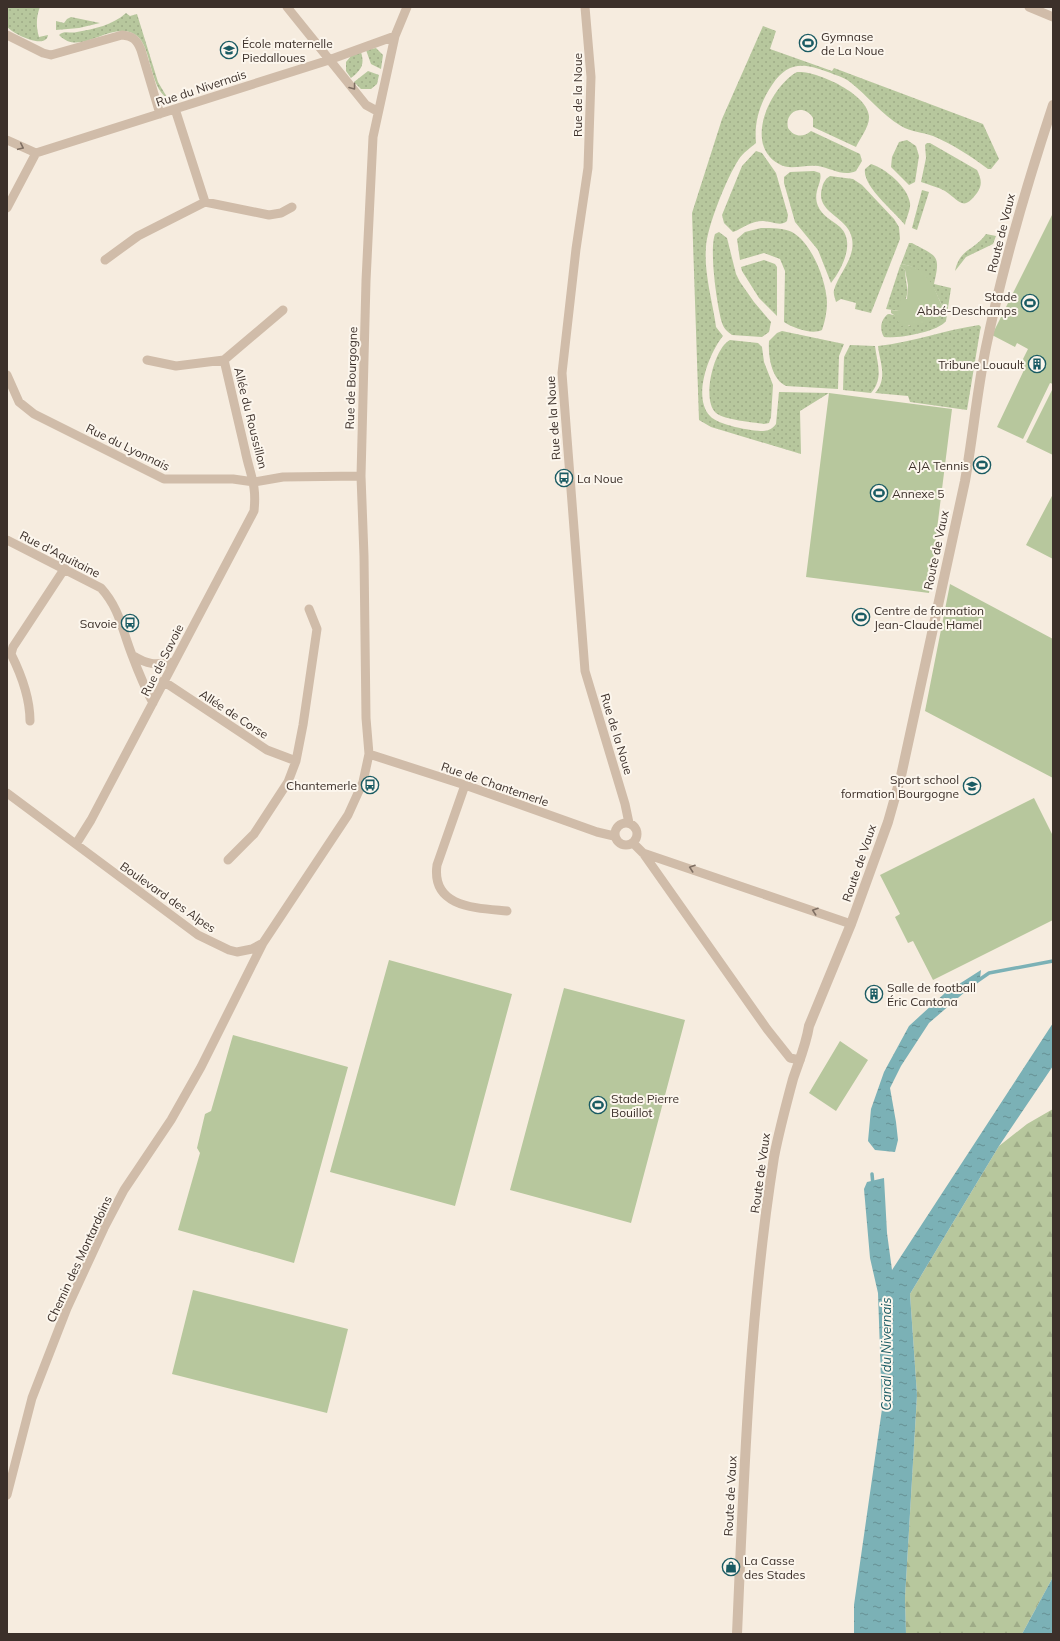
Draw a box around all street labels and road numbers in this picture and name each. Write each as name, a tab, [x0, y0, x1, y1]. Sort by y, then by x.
street label: Rue de la Noue	[570, 53, 585, 137]
street label: Rue du Nivernais	[154, 66, 248, 110]
street label: Route de Vaux	[984, 191, 1018, 274]
street label: Rue de Bourgogne	[342, 326, 360, 430]
street label: Allée du Roussillon	[231, 366, 271, 470]
street label: Rue de la Noue	[543, 375, 563, 461]
street label: Rue du Lyonnais	[84, 420, 172, 474]
street label: Route de Vaux	[920, 508, 952, 591]
street label: Rue d'Aquitaine	[17, 527, 103, 581]
street label: Rue de Savoie	[137, 621, 187, 699]
street label: Allée de Corse	[197, 686, 271, 742]
street label: Rue de la Noue	[598, 692, 636, 776]
street label: Rue de Chantemerle	[439, 759, 551, 809]
street label: Route de Vaux	[839, 822, 879, 904]
street label: Boulevard des Alpes	[117, 858, 219, 936]
street label: Route de Vaux	[747, 1131, 773, 1214]
street label: Chemin des Montardoins	[43, 1193, 115, 1325]
street label: Route de Vaux	[720, 1455, 740, 1537]

